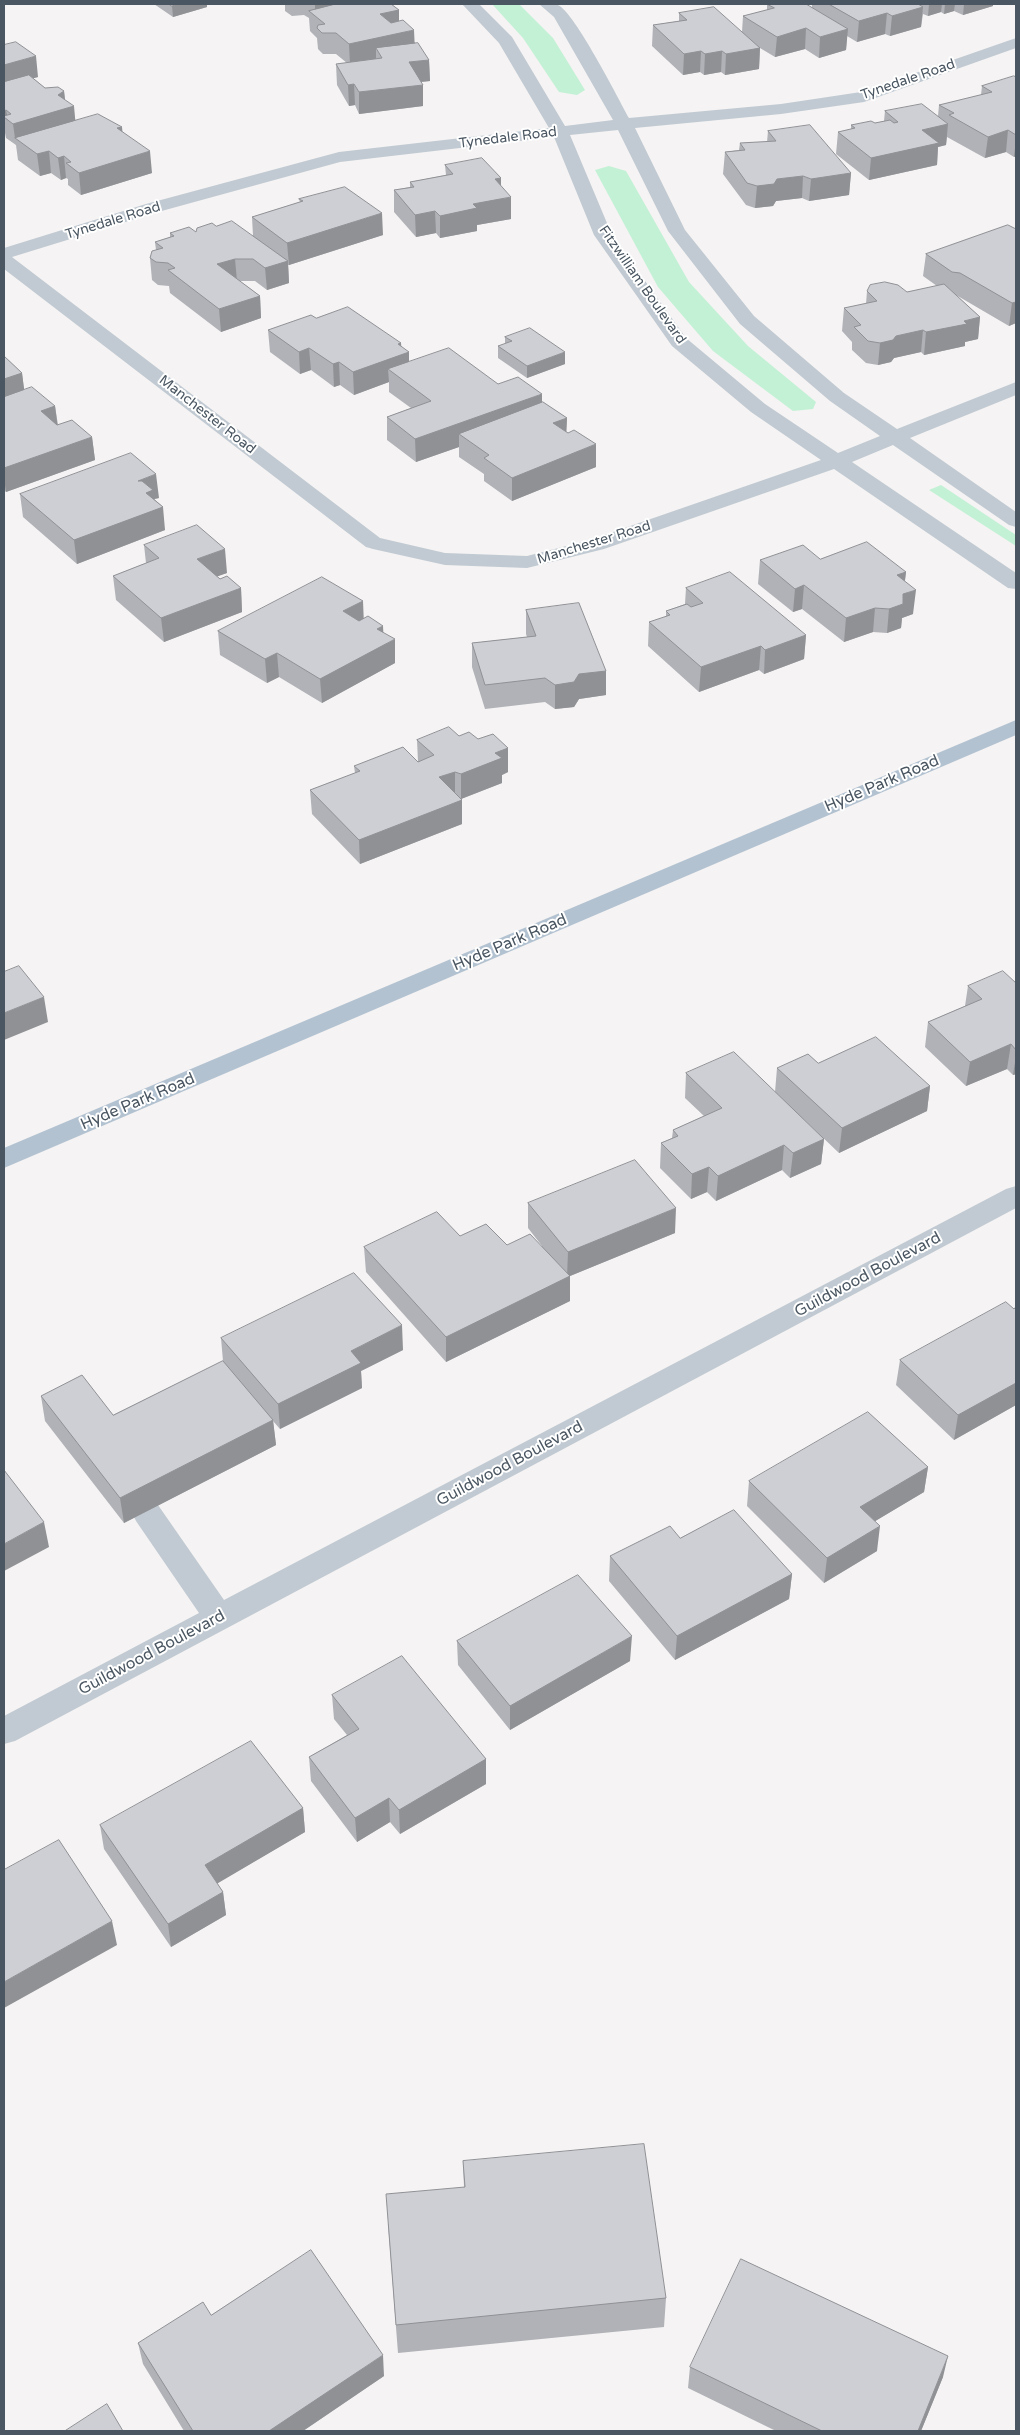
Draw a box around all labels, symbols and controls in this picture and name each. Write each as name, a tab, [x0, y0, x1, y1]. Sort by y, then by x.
street label: Tynedale Road	[859, 56, 957, 104]
street label: Tynedale Road	[458, 124, 558, 152]
street label: Tynedale Road	[63, 199, 163, 243]
street label: Fitzwilliam Boulevard	[595, 223, 689, 347]
street label: Manchester Road	[155, 372, 259, 458]
street label: Manchester Road	[535, 518, 653, 568]
street label: Hyde Park Road	[822, 751, 942, 817]
street label: Hyde Park Road	[450, 910, 570, 976]
street label: Hyde Park Road	[78, 1069, 198, 1135]
street label: Guildwood Boulevard	[792, 1228, 944, 1322]
street label: Guildwood Boulevard	[434, 1417, 586, 1511]
street label: Guildwood Boulevard	[76, 1606, 228, 1700]

